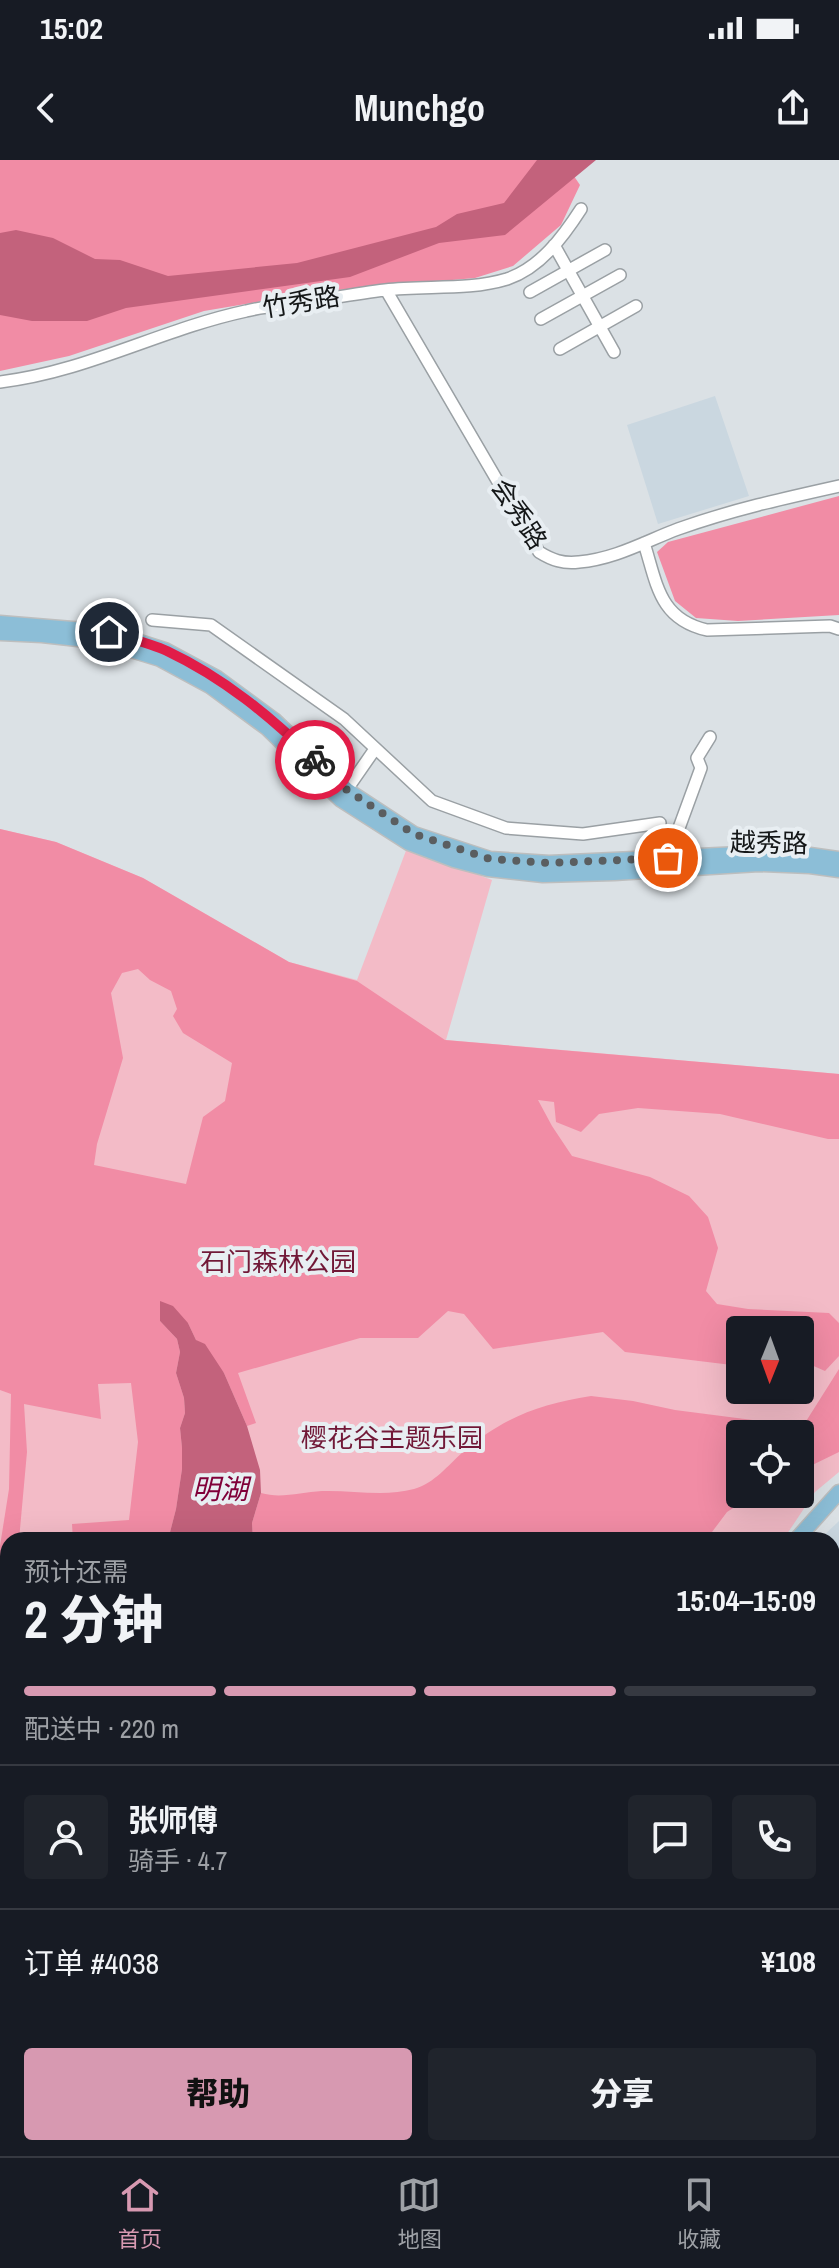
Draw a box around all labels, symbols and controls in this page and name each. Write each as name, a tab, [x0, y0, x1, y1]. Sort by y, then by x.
text: 15:02	[40, 8, 103, 48]
text: Munchgo	[354, 84, 485, 132]
icon: back	[24, 86, 68, 130]
icon: share	[771, 86, 815, 130]
street label: 竹秀路	[260, 278, 342, 325]
street label: 会秀路	[483, 471, 555, 556]
pin	[75, 598, 143, 666]
icon: home	[87, 610, 131, 654]
courier	[275, 720, 355, 800]
icon: bike	[293, 738, 337, 782]
pin	[634, 824, 702, 892]
street label: 越秀路	[730, 824, 808, 861]
icon: bag	[646, 836, 690, 880]
park label: 石门森林公园	[200, 1244, 356, 1279]
north arrow	[726, 1316, 814, 1404]
map controls	[726, 1316, 814, 1508]
park label: 樱花谷主题乐园	[301, 1420, 483, 1455]
button: locate	[726, 1420, 814, 1508]
water label: 明湖	[192, 1470, 252, 1508]
text: 预计还需	[24, 1554, 128, 1589]
text: 15:04–15:09	[677, 1580, 816, 1620]
text: 2 分钟	[24, 1584, 164, 1654]
text: 配送中 · 220 m	[24, 1711, 179, 1746]
button: person	[24, 1795, 108, 1879]
button: chat	[628, 1795, 712, 1879]
button: phone	[732, 1795, 816, 1879]
text: 张师傅	[128, 1800, 218, 1840]
text: 骑手 · 4.7	[128, 1843, 227, 1878]
text: ¥108	[761, 1941, 816, 1981]
text: 订单 #4038	[24, 1943, 159, 1983]
button: 帮助	[24, 2048, 412, 2140]
button: 分享	[428, 2048, 816, 2140]
tab: 首页	[118, 2173, 162, 2254]
tab: 地图	[397, 2173, 441, 2254]
tab: 收藏	[677, 2173, 721, 2254]

